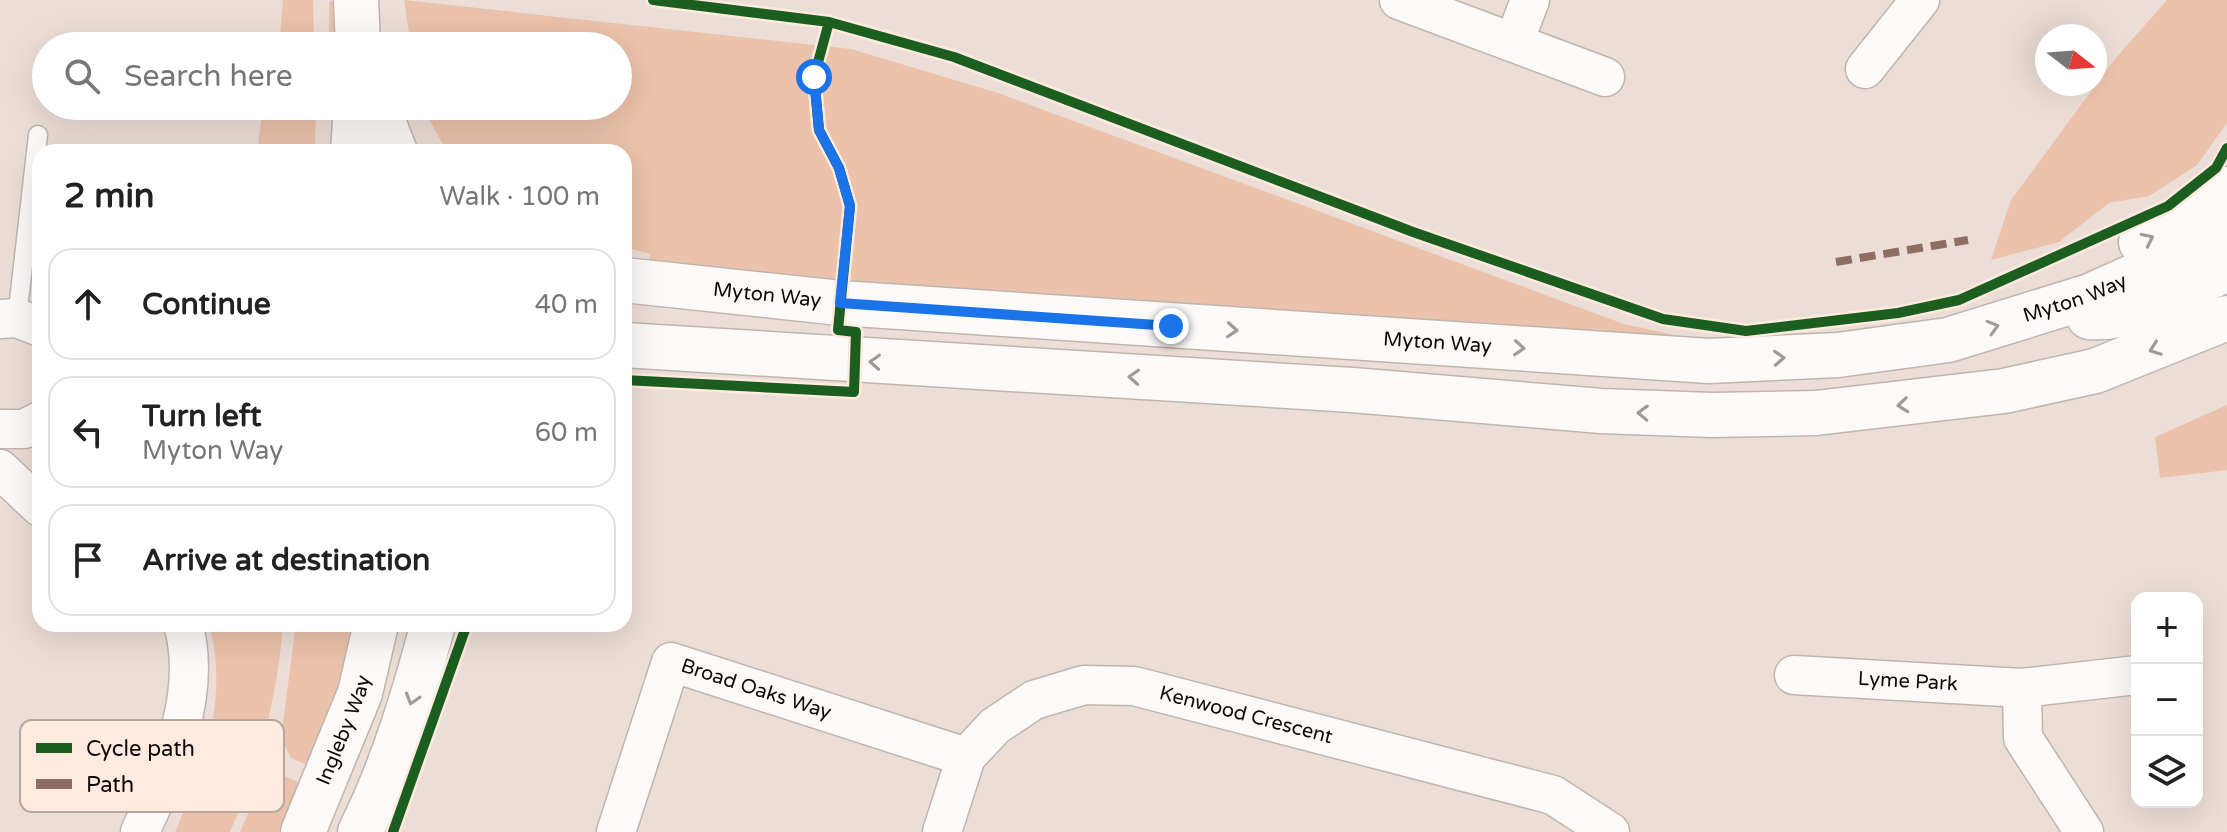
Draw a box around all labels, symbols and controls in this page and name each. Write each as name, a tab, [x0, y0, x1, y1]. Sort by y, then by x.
north arrow	[2035, 24, 2107, 96]
search box	[32, 32, 632, 120]
icon: search	[60, 54, 104, 98]
text: Search here	[124, 58, 293, 95]
route start	[796, 59, 832, 95]
text: 2 min	[64, 176, 155, 217]
text: Walk · 100 m	[440, 181, 600, 212]
one-way arrow	[2140, 233, 2155, 248]
street label: Myton Way	[2020, 269, 2131, 328]
street label: Myton Way	[712, 278, 823, 313]
icon: ahead	[66, 282, 110, 326]
text: Continue	[142, 286, 271, 323]
text: 40 m	[535, 289, 598, 320]
route end	[1153, 308, 1189, 344]
one-way arrow	[1986, 320, 2000, 336]
one-way arrow	[1226, 321, 1239, 338]
street label: Myton Way	[1382, 327, 1493, 358]
one-way arrow	[1513, 339, 1526, 356]
one-way arrow	[2149, 339, 2163, 356]
one-way arrow	[1773, 349, 1786, 366]
one-way arrow	[868, 354, 881, 371]
one-way arrow	[1127, 369, 1140, 386]
one-way arrow	[1896, 396, 1909, 413]
text: Turn left	[142, 398, 261, 435]
one-way arrow	[1636, 404, 1649, 421]
icon: left	[66, 410, 110, 454]
text: 60 m	[535, 417, 598, 448]
text: Myton Way	[142, 435, 283, 466]
icon: arrive	[66, 538, 110, 582]
text: Arrive at destination	[142, 542, 430, 579]
map controls	[2131, 592, 2203, 808]
button: +	[2131, 592, 2203, 664]
street label: Broad Oaks Way	[678, 654, 834, 725]
button: −	[2131, 664, 2203, 736]
street label: Lyme Park	[1857, 667, 1958, 696]
street label: Ingleby Way	[312, 673, 376, 789]
street label: Kenwood Crescent	[1157, 681, 1336, 749]
one-way arrow	[405, 692, 421, 706]
legend	[20, 720, 284, 812]
text: Cycle path	[86, 736, 195, 762]
button: layers	[2131, 736, 2203, 808]
text: Path	[86, 772, 134, 798]

